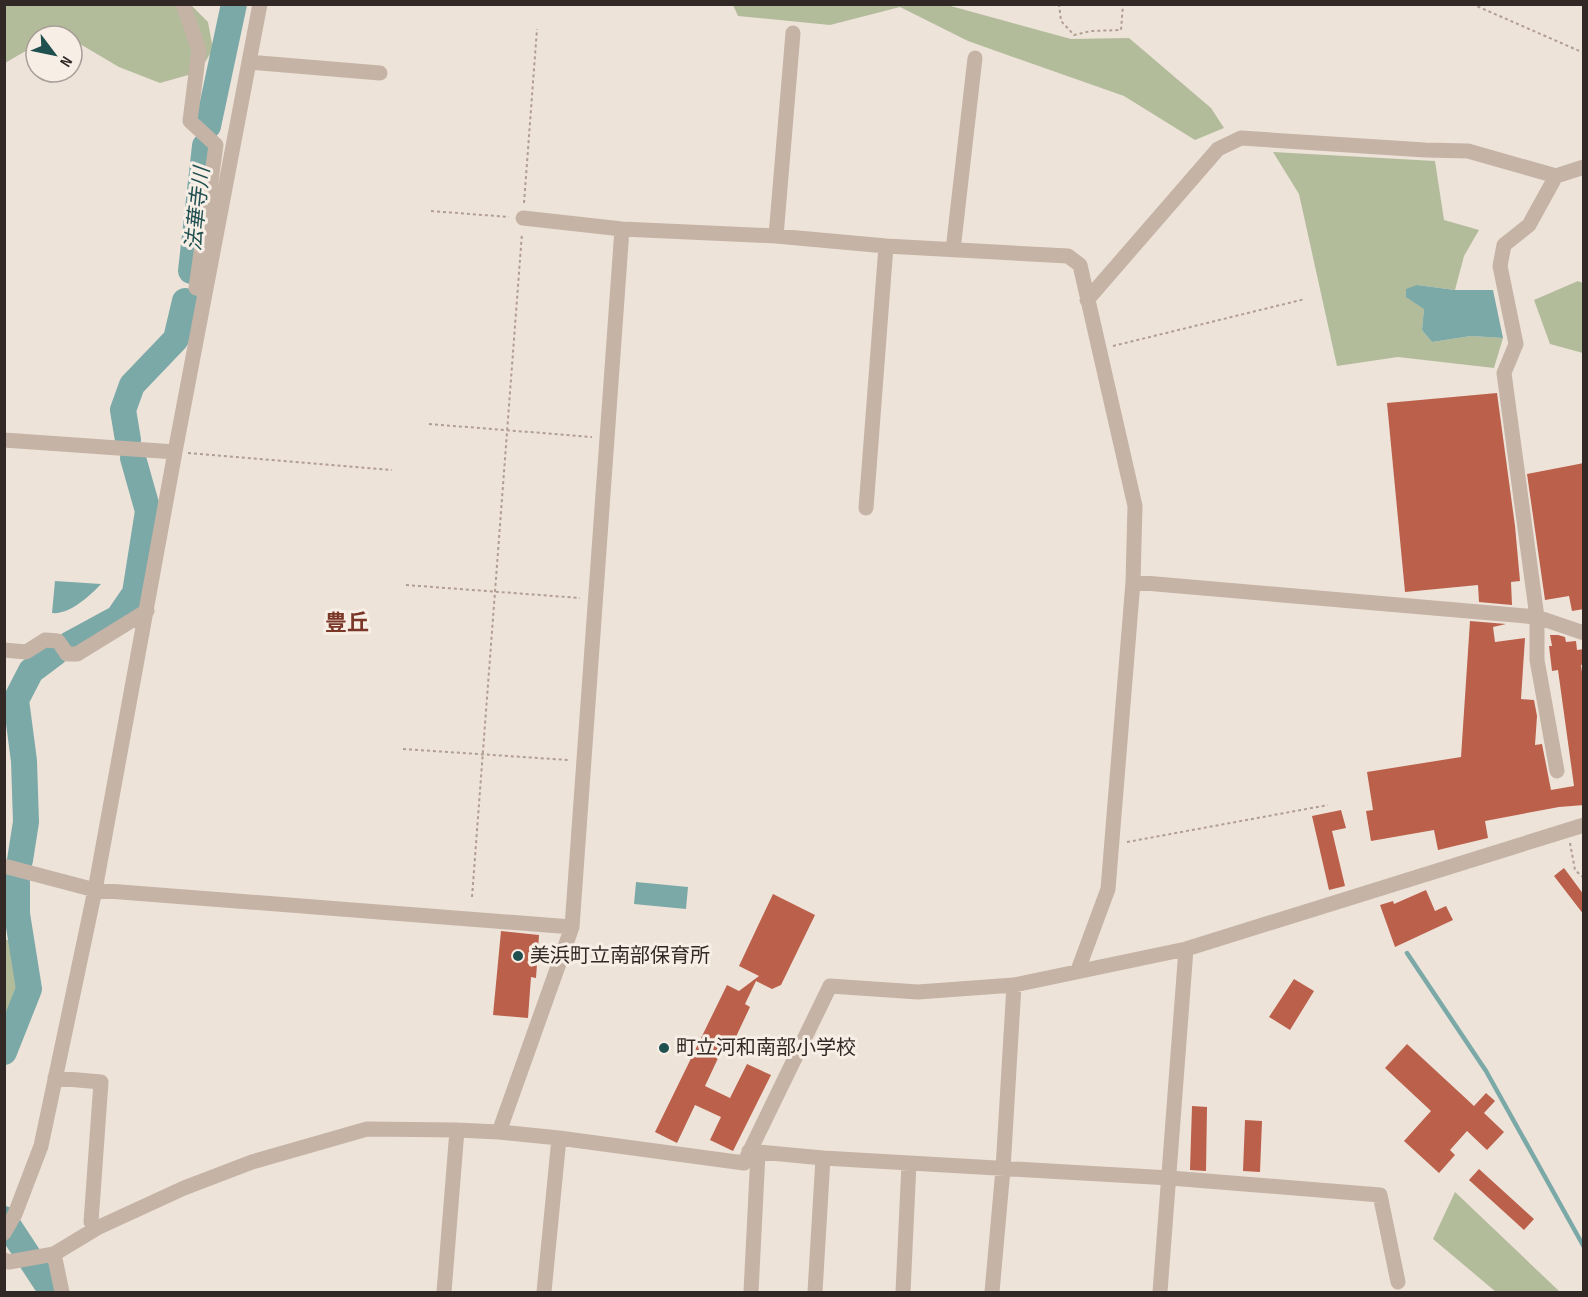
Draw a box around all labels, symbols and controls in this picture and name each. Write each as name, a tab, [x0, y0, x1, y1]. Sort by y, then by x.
north arrow	[24, 24, 84, 84]
text: N	[55, 52, 76, 70]
water label: 法華寺川	[181, 164, 215, 252]
district label: 豊丘	[325, 610, 369, 637]
place label: 美浜町立南部保育所	[530, 944, 710, 968]
marker: 美浜町立南部保育所	[511, 949, 525, 963]
place label: 町立河和南部小学校	[676, 1036, 856, 1060]
marker: 町立河和南部小学校	[657, 1041, 671, 1055]

